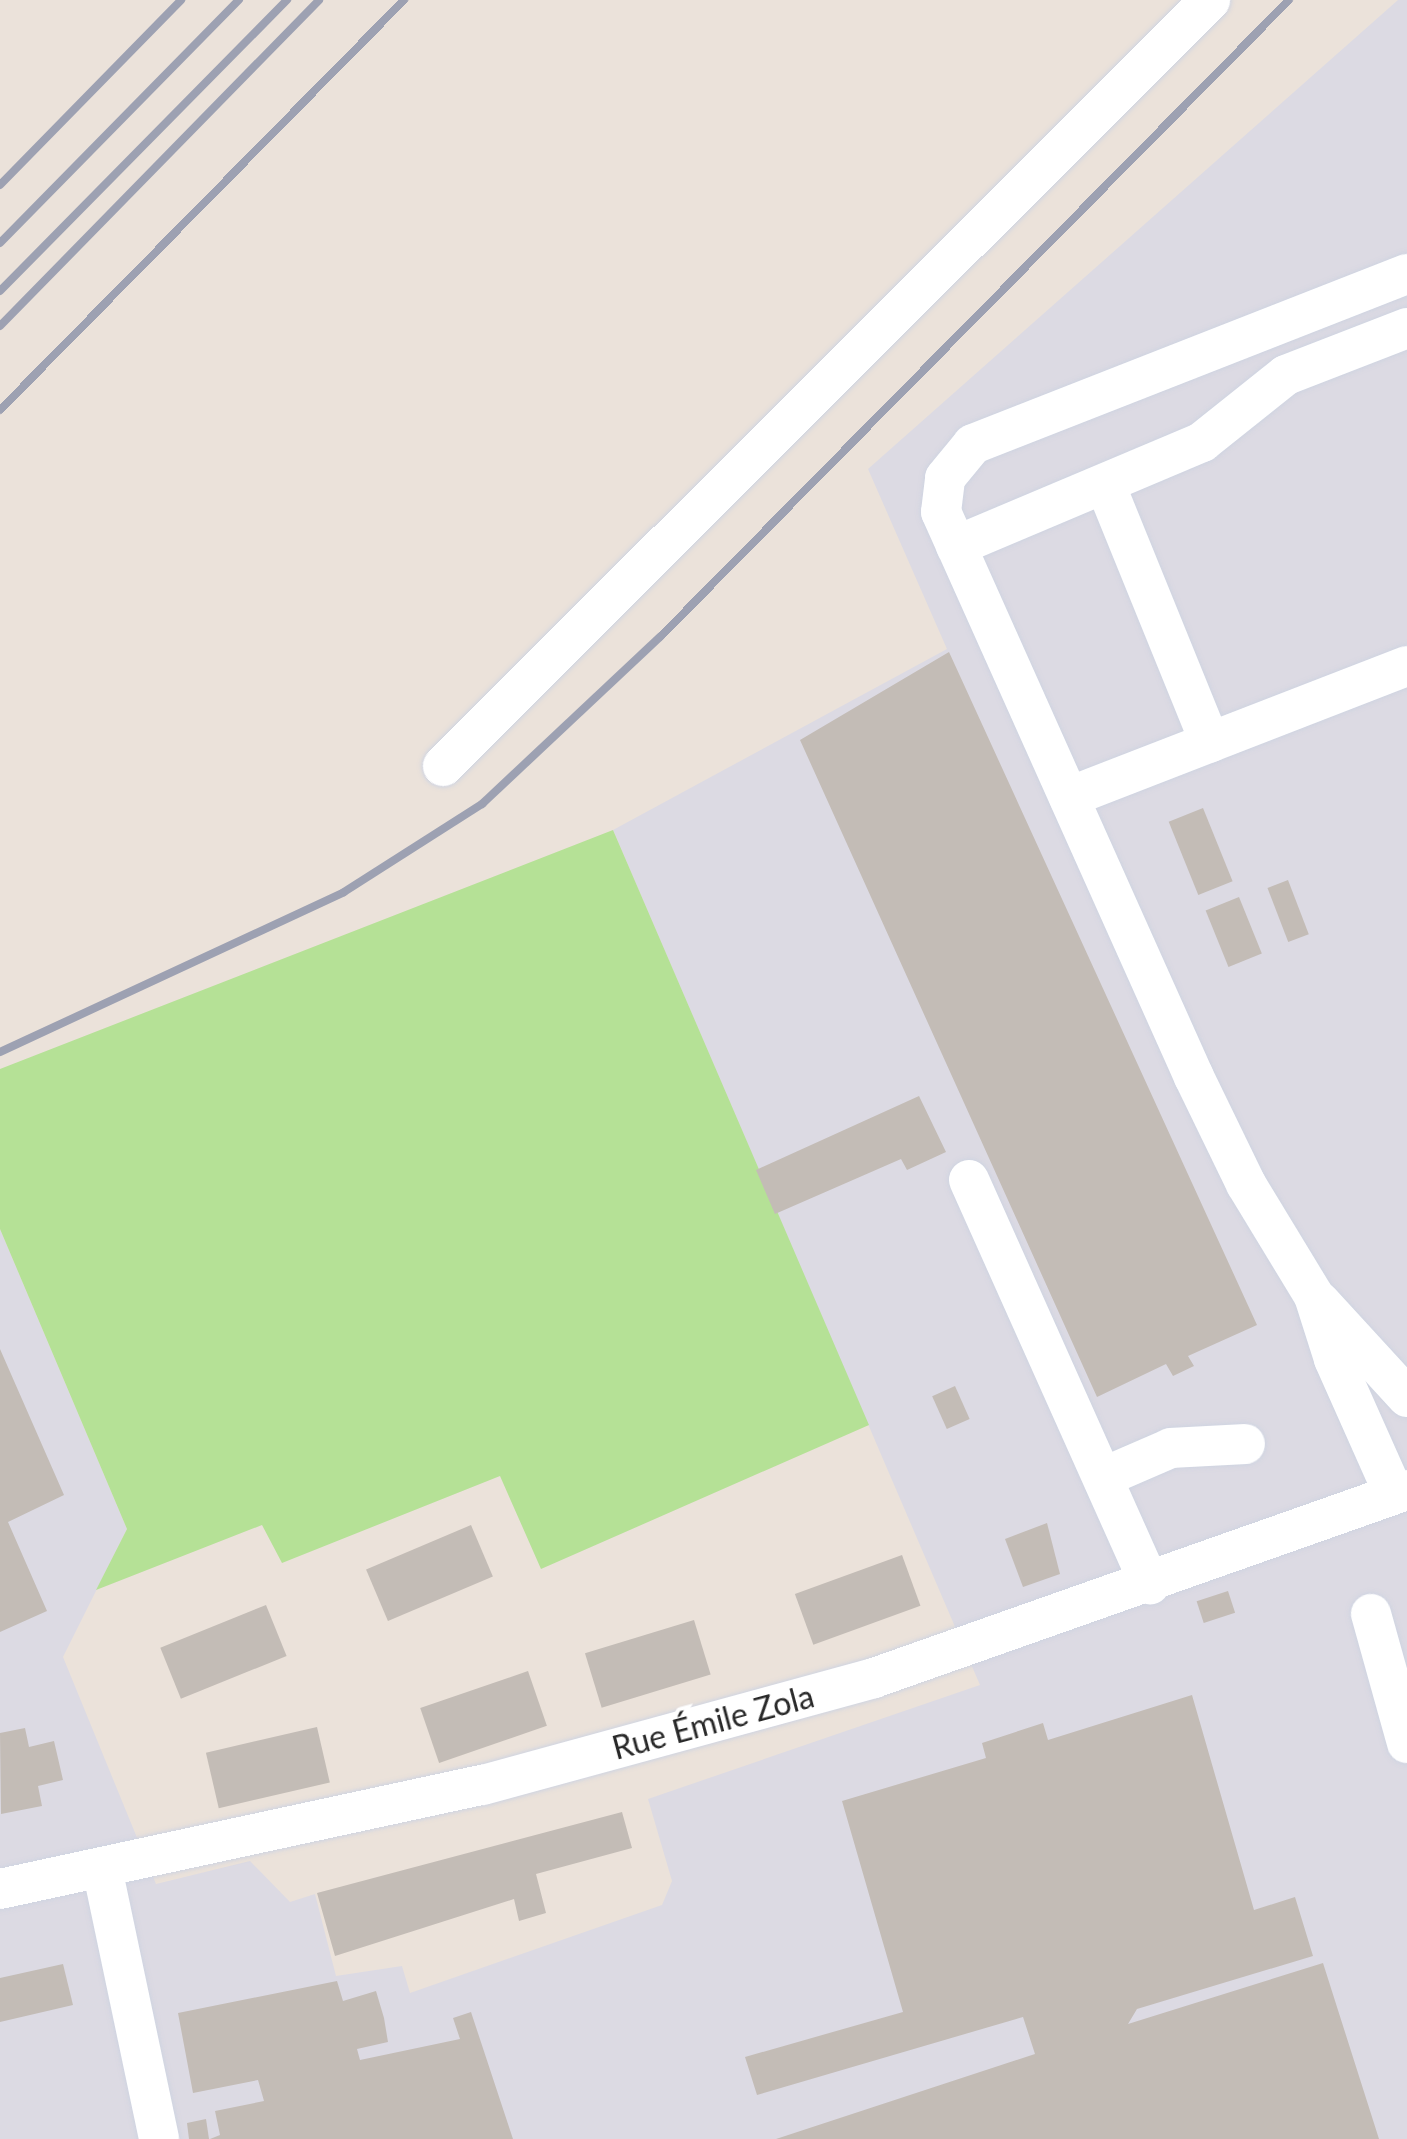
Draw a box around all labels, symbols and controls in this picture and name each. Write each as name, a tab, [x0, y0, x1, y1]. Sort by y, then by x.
street label: Rue Émile Zola	[608, 1677, 818, 1767]

